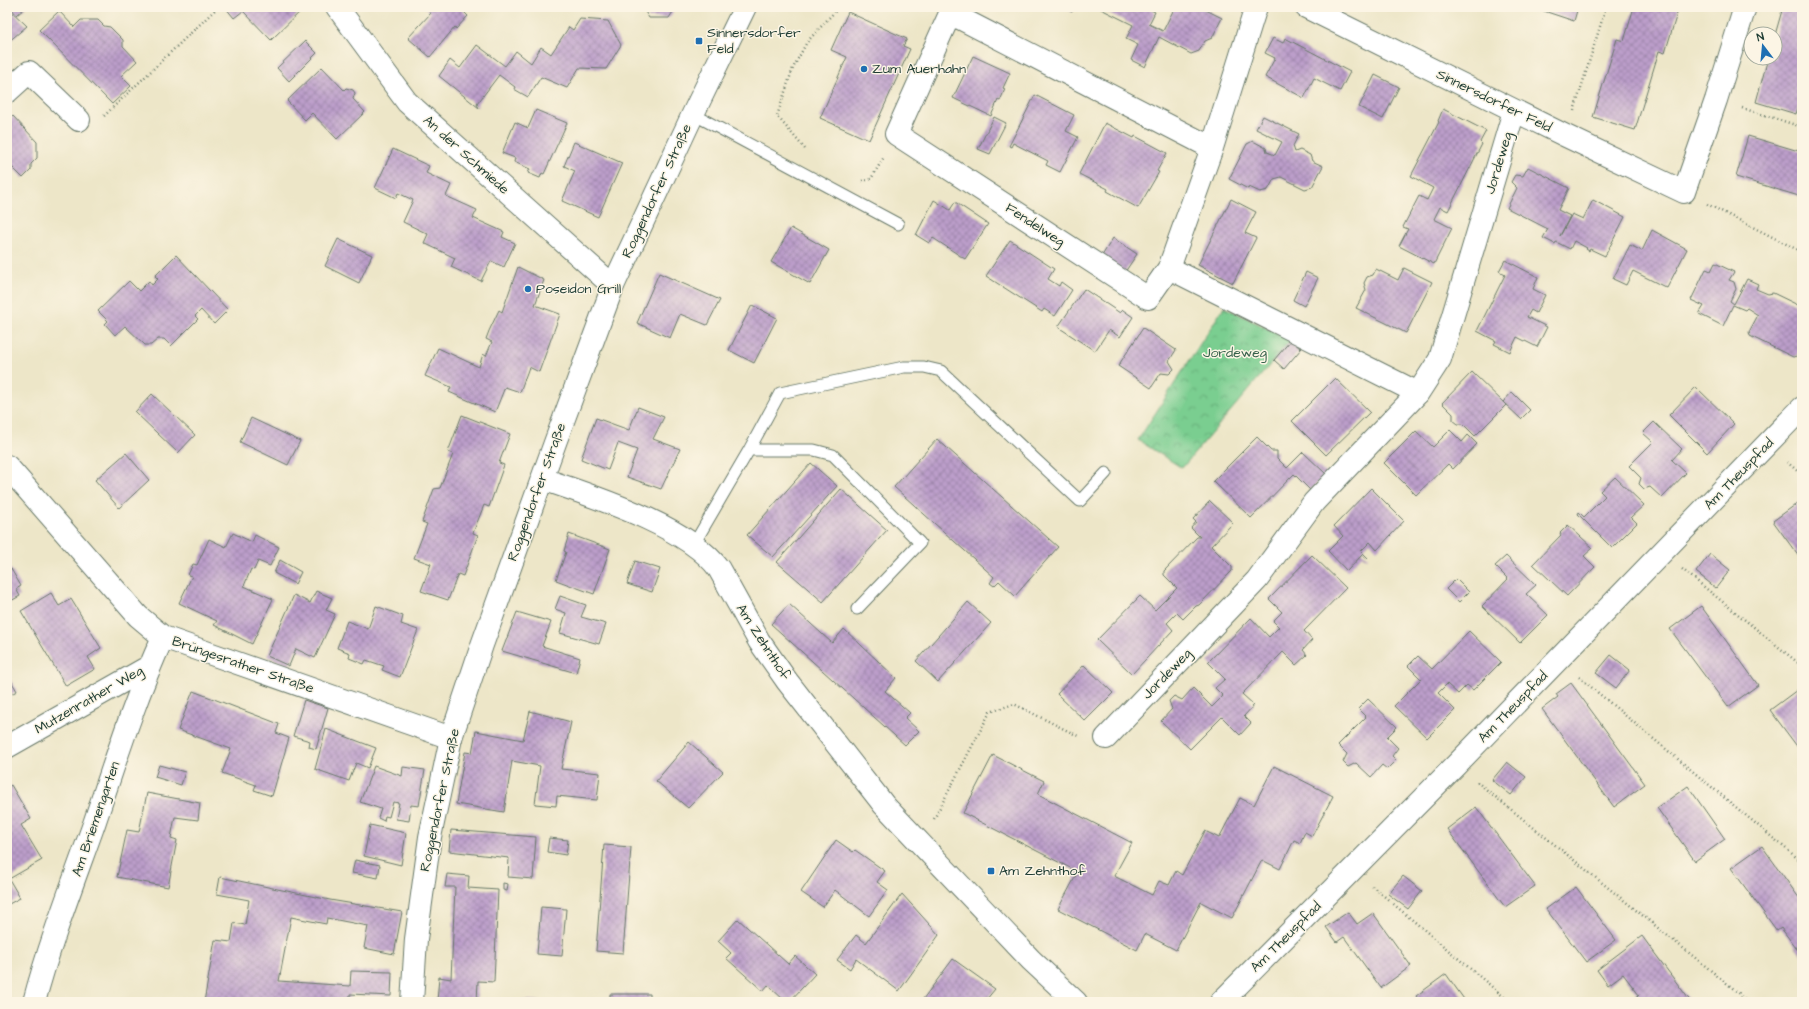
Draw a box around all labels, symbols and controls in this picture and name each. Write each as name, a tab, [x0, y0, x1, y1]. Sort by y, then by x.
place label: Sinnersdorfer Feld	[707, 23, 801, 59]
north arrow	[1743, 26, 1783, 66]
text: N	[1755, 29, 1766, 45]
marker: Sinnersdorfer Feld	[694, 36, 704, 46]
place label: Zum Auerhahn	[872, 59, 966, 79]
marker: Zum Auerhahn	[859, 64, 869, 74]
street label: Sinnersdorfer Feld	[1433, 64, 1555, 138]
street label: An der Schmiede	[419, 111, 514, 199]
street label: Roggendorfer Straße	[617, 120, 697, 261]
street label: Jordeweg	[1480, 130, 1518, 196]
street label: Fendelweg	[1001, 198, 1069, 252]
place label: Poseidon Grill	[536, 279, 621, 299]
marker: Poseidon Grill	[523, 284, 533, 294]
park label: Jordeweg	[1203, 343, 1267, 363]
street label: Roggendorfer Straße	[503, 420, 571, 564]
street label: Am Theuspfad	[1699, 434, 1779, 514]
street label: Am Zehnthof	[731, 600, 795, 684]
street label: Brüngesrather Straße	[169, 631, 317, 699]
street label: Jordeweg	[1138, 644, 1196, 704]
street label: Mutzenrather Weg	[31, 661, 147, 739]
street label: Am Theuspfad	[1473, 667, 1553, 747]
street label: Roggendorfer Straße	[415, 726, 465, 873]
street label: Am Briemengarten	[67, 759, 125, 879]
place label: Am Zehnthof	[999, 861, 1086, 881]
marker: Am Zehnthof	[986, 866, 996, 876]
street label: Am Theuspfad	[1246, 897, 1326, 977]

